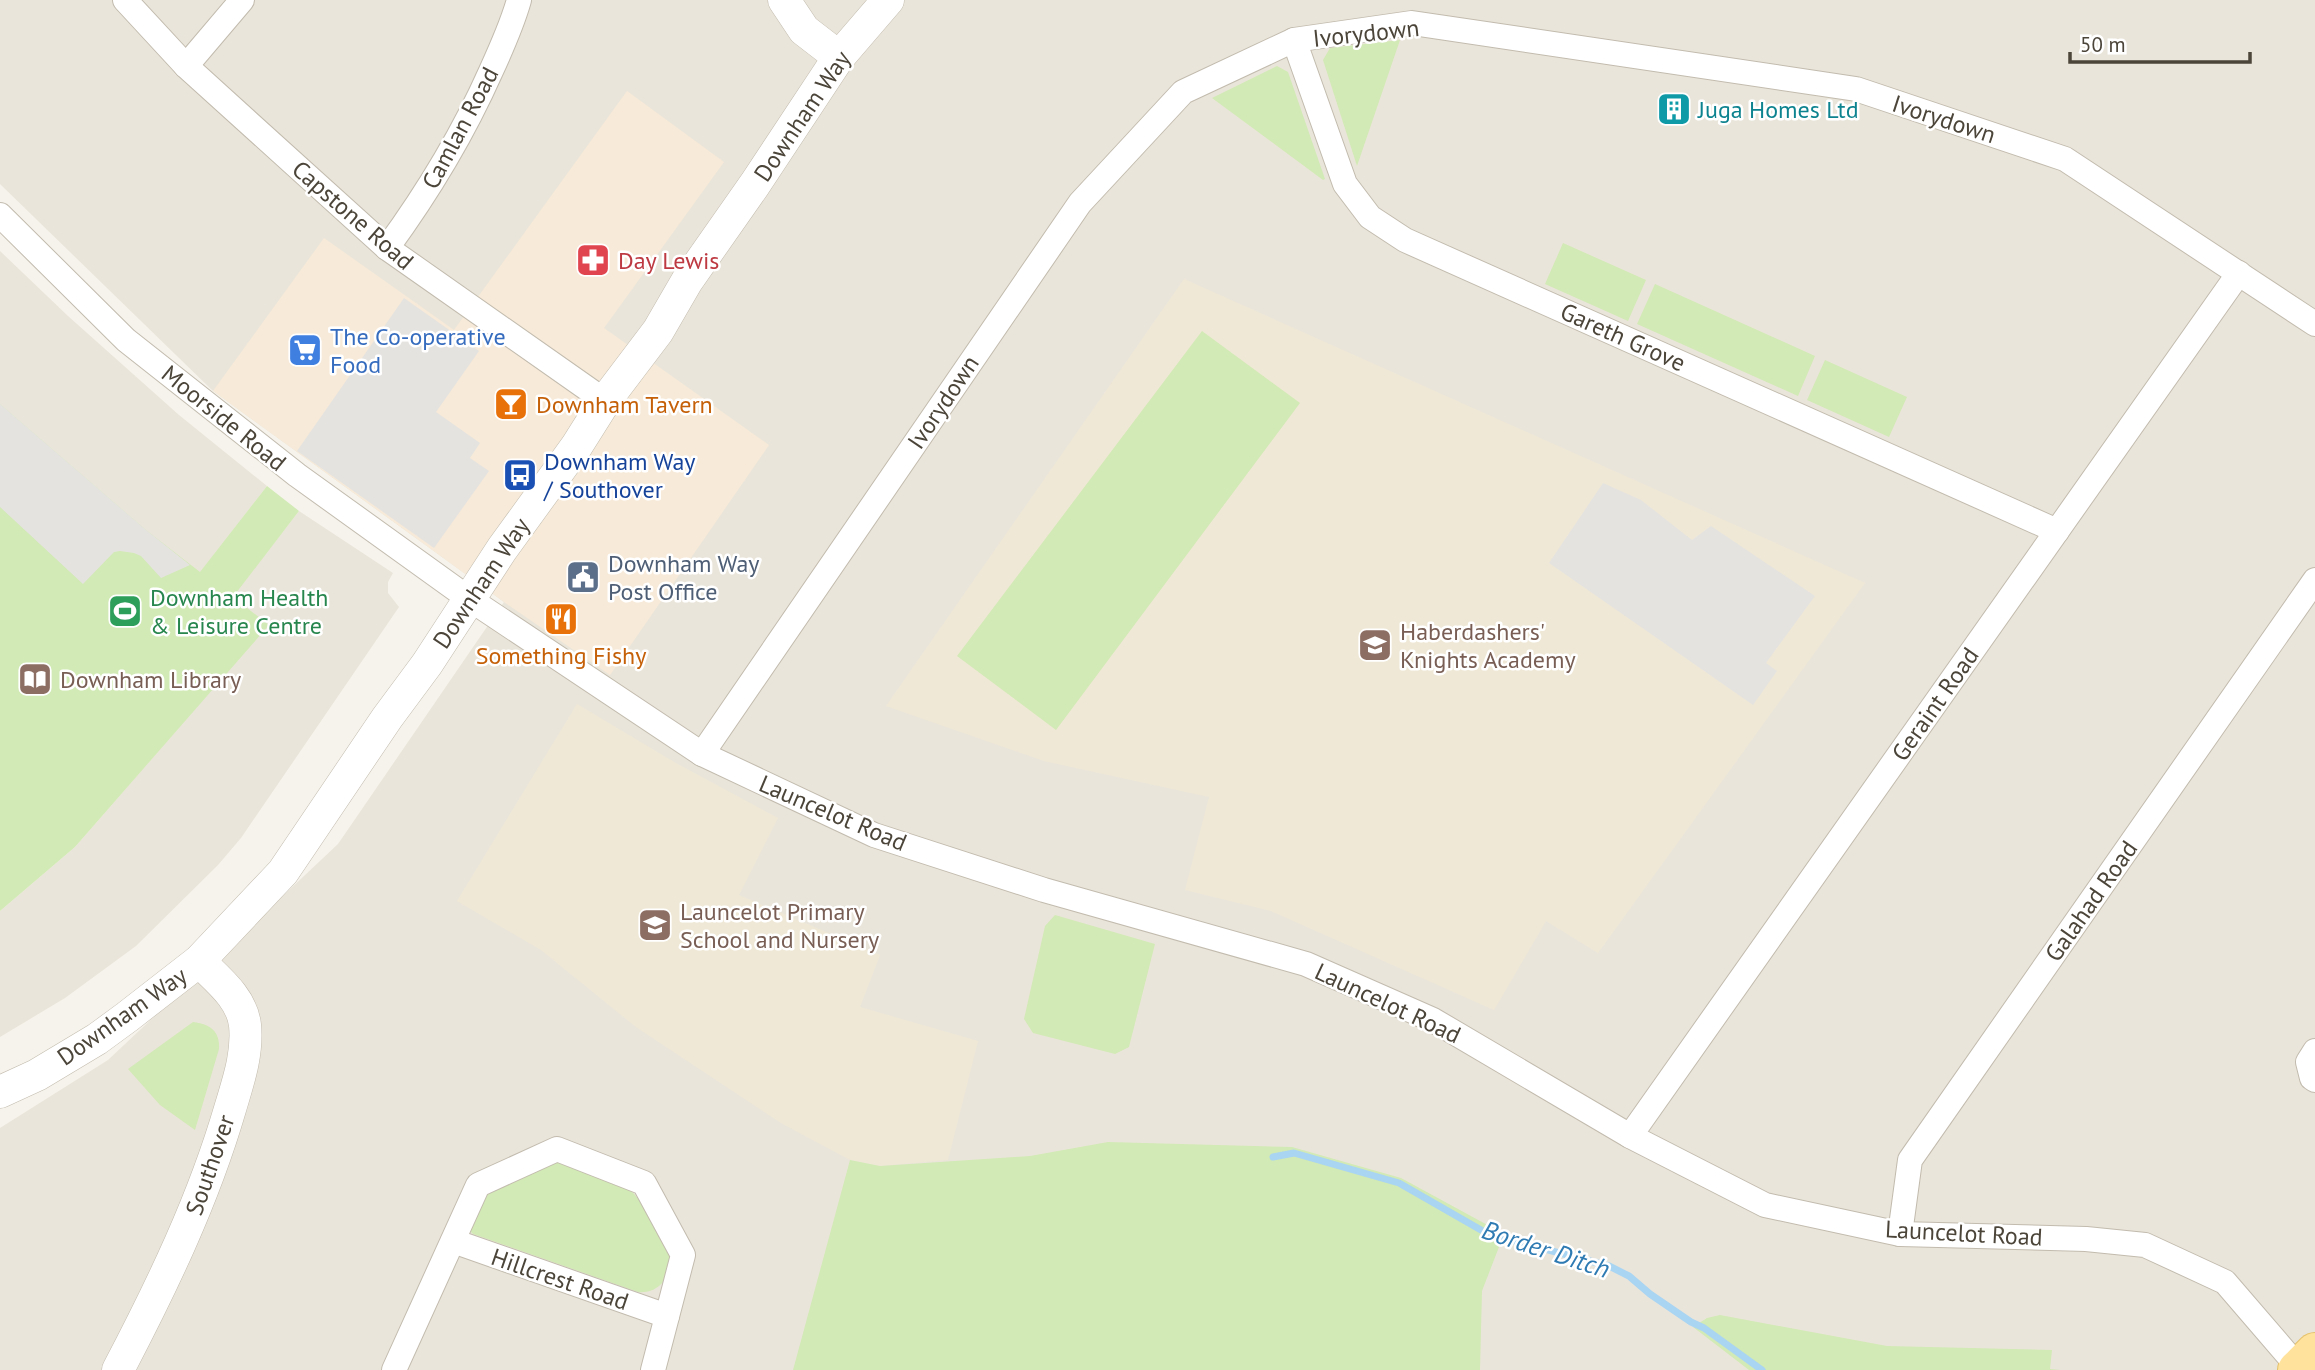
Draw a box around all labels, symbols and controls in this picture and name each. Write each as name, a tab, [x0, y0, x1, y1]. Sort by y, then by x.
street label: Ivorydown	[1311, 12, 1421, 54]
scale bar	[2070, 21, 2250, 65]
text: 50 m	[2080, 31, 2126, 58]
street label: Downham Way	[747, 45, 857, 187]
street label: Camlan Road	[415, 62, 505, 194]
street label: Ivorydown	[1888, 88, 2000, 150]
building icon: Juga Homes Ltd	[1655, 90, 1693, 128]
place label: Juga Homes Ltd	[1697, 94, 1859, 125]
street label: Capstone Road	[286, 154, 420, 276]
pharmacy icon: Day Lewis	[574, 241, 612, 279]
place label: Day Lewis	[618, 245, 719, 276]
street label: Gareth Grove	[1556, 296, 1690, 378]
place label: The Co-operative Food	[330, 321, 506, 380]
supermarket icon: The Co-operative Food	[286, 331, 324, 369]
street label: Ivorydown	[900, 349, 986, 455]
street label: Moorside Road	[155, 358, 293, 478]
bar icon: Downham Tavern	[492, 385, 530, 423]
place label: Downham Tavern	[536, 389, 713, 420]
place label: Downham Way / Southover	[543, 446, 696, 505]
bus stop icon: Downham Way / Southover	[501, 456, 539, 494]
street label: Downham Way	[426, 512, 536, 654]
place label: Downham Way Post Office	[608, 548, 760, 607]
public building icon: Downham Way Post Office	[564, 558, 602, 596]
place label: Downham Health & Leisure Centre	[150, 582, 329, 641]
sports icon: Downham Health & Leisure Centre	[106, 592, 144, 630]
restaurant icon: Something Fishy	[542, 600, 580, 638]
place label: Haberdashers' Knights Academy	[1400, 616, 1576, 675]
school or university icon: Haberdashers' Knights Academy	[1356, 626, 1394, 664]
place label: Something Fishy	[476, 640, 646, 671]
street label: Geraint Road	[1884, 641, 1986, 767]
library icon: Downham Library	[16, 660, 54, 698]
place label: Downham Library	[60, 664, 241, 695]
street label: Launcelot Road	[754, 768, 912, 858]
street label: Galahad Road	[2038, 834, 2144, 968]
place label: Launcelot Primary School and Nursery	[680, 896, 879, 955]
school or university icon: Launcelot Primary School and Nursery	[636, 906, 674, 944]
street label: Launcelot Road	[1310, 956, 1466, 1050]
street label: Downham Way	[51, 960, 193, 1072]
street label: Southover	[178, 1111, 242, 1219]
water label: Border Ditch	[1478, 1213, 1614, 1285]
street label: Launcelot Road	[1884, 1213, 2044, 1253]
street label: Hillcrest Road	[487, 1241, 633, 1317]

